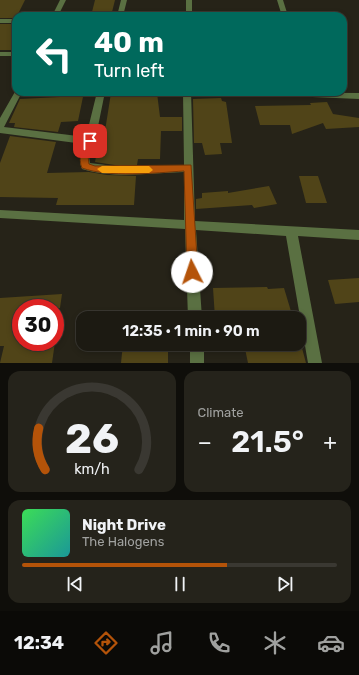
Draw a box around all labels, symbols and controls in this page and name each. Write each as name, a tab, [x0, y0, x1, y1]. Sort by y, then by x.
text: 40 m	[94, 26, 164, 59]
icon: left	[28, 28, 80, 80]
text: Turn left	[94, 60, 164, 82]
pin	[73, 124, 107, 158]
icon: arrive	[79, 130, 101, 152]
position arrow	[171, 251, 213, 293]
speed limit sign: 30	[12, 299, 64, 351]
text: 12:35 · 1 min · 90 m	[122, 322, 260, 340]
text: Climate	[198, 405, 244, 420]
text: 26	[65, 413, 119, 462]
text: 21.5°	[231, 424, 304, 460]
text: −	[198, 429, 212, 456]
text: +	[323, 429, 337, 456]
text: km/h	[74, 460, 110, 477]
text: Night Drive	[82, 516, 166, 534]
text: The Halogens	[82, 534, 164, 549]
icon: previous	[64, 573, 86, 595]
icon: pause	[169, 573, 191, 595]
icon: next	[274, 573, 296, 595]
icon: directions	[92, 629, 120, 657]
icon: music	[148, 629, 176, 657]
icon: phone	[205, 629, 233, 657]
icon: climate	[261, 629, 289, 657]
icon: car	[317, 629, 345, 657]
text: 12:34	[14, 632, 64, 654]

